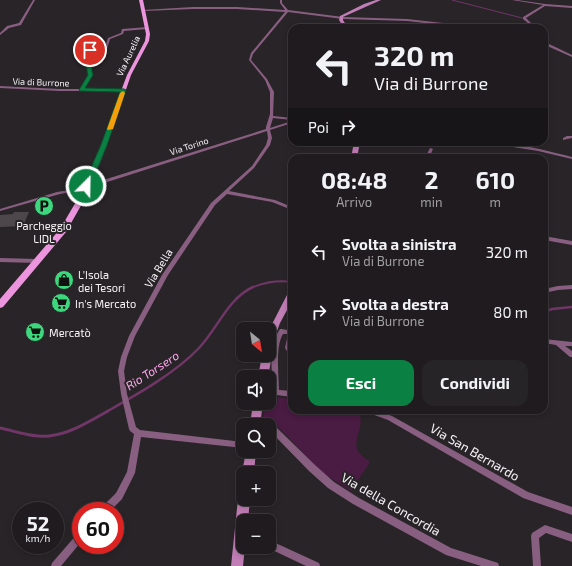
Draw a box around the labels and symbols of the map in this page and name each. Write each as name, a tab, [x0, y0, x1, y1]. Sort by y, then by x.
pin	[73, 33, 107, 67]
street label: Via Aurelia	[114, 34, 142, 78]
street label: Via di Burrone	[12, 76, 70, 88]
street label: Via Torino	[168, 135, 210, 157]
position arrow	[65, 165, 107, 207]
parking icon: Parcheggio LIDL	[33, 195, 55, 217]
place label: Parcheggio LIDL	[16, 219, 72, 245]
street label: Via Bella	[141, 246, 175, 290]
place label: L'Isola dei Tesori	[78, 268, 125, 294]
shop icon: L'Isola dei Tesori	[53, 269, 75, 291]
supermarket icon: In's Mercato	[50, 292, 72, 314]
place label: In's Mercato	[75, 297, 136, 310]
supermarket icon: Mercatò	[24, 321, 46, 343]
north arrow	[236, 322, 276, 362]
place label: Mercatò	[49, 326, 91, 339]
water label: Rio Torsero	[123, 347, 181, 392]
street label: Via San Bernardo	[427, 420, 523, 484]
street label: Via della Concordia	[338, 469, 444, 539]
speed limit sign: 60	[72, 502, 124, 554]

